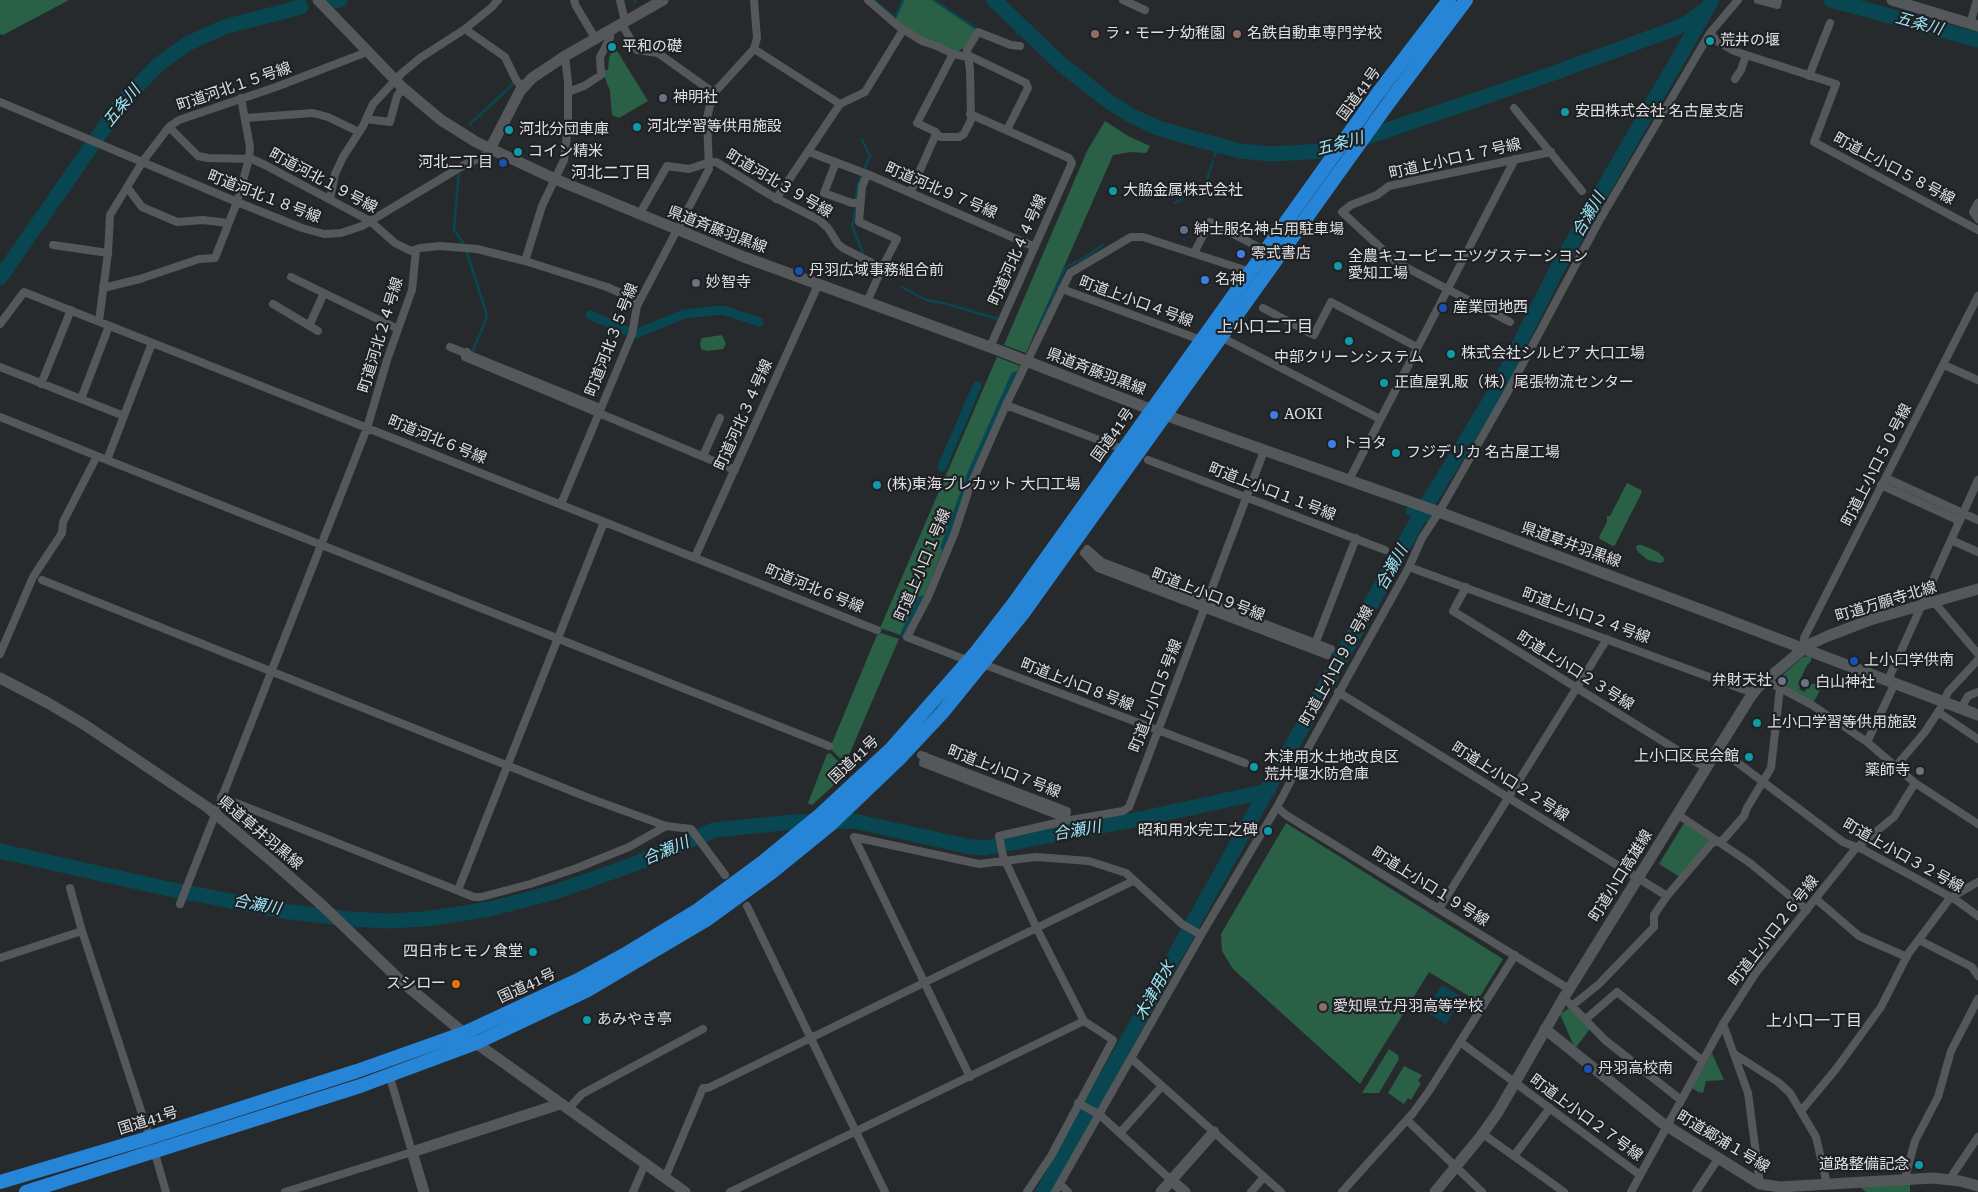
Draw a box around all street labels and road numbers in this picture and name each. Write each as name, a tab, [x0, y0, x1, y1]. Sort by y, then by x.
street label: 町道河北１５号線	[174, 59, 294, 115]
street label: 国道41号	[1334, 64, 1384, 124]
street label: 町道上小口５８号線	[1830, 129, 1958, 209]
street label: 町道上小口１７号線	[1387, 135, 1523, 183]
street label: 町道河北１９号線	[266, 145, 380, 217]
street label: 町道河北３９号線	[723, 146, 835, 222]
street label: 町道河北９７号線	[882, 159, 1000, 223]
street label: 町道河北１８号線	[205, 167, 323, 227]
street label: 町道河北４４号線	[985, 192, 1051, 308]
street label: 県道斉藤羽黒線	[665, 203, 769, 257]
street label: 町道上小口４号線	[1077, 273, 1195, 331]
street label: 町道河北２４号線	[355, 275, 407, 395]
street label: 町道河北３５号線	[582, 281, 642, 399]
street label: 県道斉藤羽黒線	[1044, 345, 1148, 399]
street label: 町道河北３４号線	[711, 357, 777, 473]
street label: 町道上小口５０号線	[1838, 401, 1916, 529]
street label: 国道41号	[1088, 405, 1138, 465]
street label: 町道河北６号線	[385, 412, 489, 468]
street label: 町道上小口１１号線	[1206, 459, 1338, 525]
street label: 町道上小口１号線	[891, 506, 955, 624]
street label: 県道草井羽黒線	[1519, 519, 1623, 571]
street label: 町道河北６号線	[762, 561, 866, 617]
street label: 町道上小口９号線	[1149, 565, 1267, 625]
street label: 町道万願寺北線	[1833, 578, 1939, 626]
street label: 町道上小口２４号線	[1519, 584, 1653, 648]
street label: 町道上小口９８号線	[1296, 603, 1378, 729]
street label: 町道上小口２３号線	[1513, 628, 1637, 714]
street label: 町道上小口５号線	[1126, 637, 1186, 755]
street label: 町道上小口８号線	[1018, 655, 1136, 715]
street label: 国道41号	[825, 732, 883, 788]
street label: 町道上小口２２号線	[1448, 739, 1572, 825]
street label: 町道上小口７号線	[945, 742, 1063, 802]
street label: 県道草井羽黒線	[214, 792, 306, 874]
street label: 町道上小口３２号線	[1840, 815, 1966, 897]
street label: 町道小口高雄線	[1586, 827, 1656, 925]
street label: 町道上小口１９号線	[1368, 844, 1492, 930]
street label: 町道上小口２６号線	[1725, 872, 1823, 990]
street label: 国道41号	[495, 965, 559, 1007]
street label: 町道上小口２７号線	[1526, 1071, 1646, 1165]
street label: 国道41号	[116, 1103, 180, 1139]
street label: 町道郷浦１号線	[1673, 1107, 1773, 1177]

